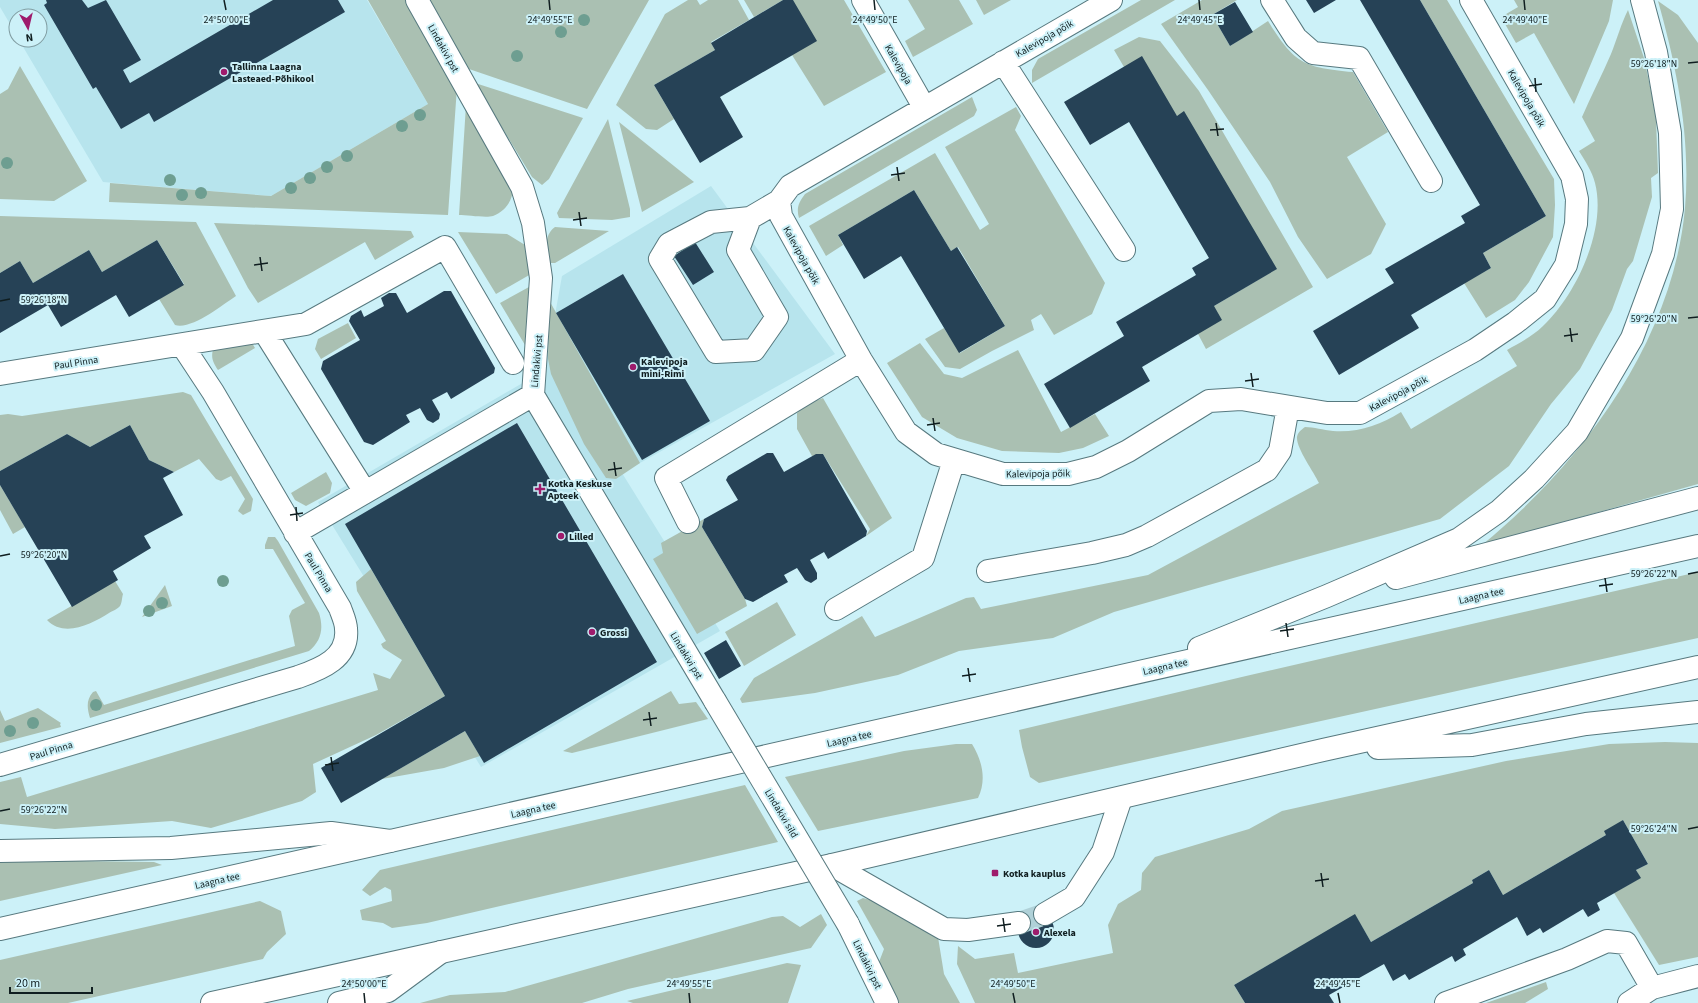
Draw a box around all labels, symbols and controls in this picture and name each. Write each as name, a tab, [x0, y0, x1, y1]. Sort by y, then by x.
north arrow	[8, 8, 48, 48]
text: 24°50'00"E	[203, 13, 249, 27]
text: 24°49'55"E	[527, 13, 573, 27]
text: 24°49'50"E	[852, 13, 898, 27]
text: 24°49'45"E	[1177, 13, 1223, 27]
text: 24°49'40"E	[1502, 13, 1548, 27]
street label: Kalevipoja põik	[1013, 17, 1076, 61]
street label: Lindakivi pst	[424, 22, 462, 76]
text: N	[25, 29, 34, 45]
street label: Kalevipoja	[881, 42, 915, 87]
text: 59°26'18"N	[1631, 57, 1677, 71]
place label: Tallinna Laagna Lasteaed-Põhikool	[232, 60, 314, 86]
marker: Tallinna Laagna Lasteaed-Põhikool	[219, 67, 229, 77]
street label: Kalevipoja põik	[1504, 67, 1548, 130]
street label: Kalevipoja põik	[779, 224, 823, 287]
text: 59°26'18"N	[21, 293, 67, 307]
text: 59°26'20"N	[1631, 312, 1677, 326]
street label: Lindakivi pst	[528, 334, 546, 388]
street label: Paul Pinna	[53, 353, 99, 373]
place label: Kalevipoja mini-Rimi	[641, 355, 688, 381]
marker: Kalevipoja mini-Rimi	[628, 362, 638, 372]
street label: Kalevipoja põik	[1367, 373, 1430, 415]
street label: Kalevipoja põik	[1006, 466, 1070, 482]
place label: Kotka Keskuse Apteek	[547, 477, 612, 503]
marker: Kotka Keskuse Apteek	[535, 484, 545, 494]
place label: Lilled	[569, 530, 594, 544]
marker: Lilled	[556, 531, 566, 541]
text: 59°26'20"N	[21, 548, 67, 562]
street label: Paul Pinna	[301, 550, 336, 595]
text: 59°26'22"N	[1631, 567, 1677, 581]
street label: Laagna tee	[1457, 584, 1505, 608]
place label: Grossi	[600, 626, 628, 640]
marker: Grossi	[587, 627, 597, 637]
street label: Lindakivi pst	[667, 629, 706, 682]
street label: Laagna tee	[1141, 655, 1189, 679]
street label: Laagna tee	[825, 727, 873, 751]
street label: Paul Pinna	[28, 738, 75, 764]
street label: Lindakivi sild	[761, 786, 801, 841]
street label: Laagna tee	[509, 798, 557, 822]
text: 59°26'22"N	[21, 803, 67, 817]
text: 59°26'24"N	[1631, 822, 1677, 836]
place label: Kotka kauplus	[1003, 867, 1066, 881]
marker: Kotka kauplus	[990, 868, 1000, 878]
street label: Laagna tee	[193, 869, 241, 893]
place label: Alexela	[1043, 926, 1076, 940]
marker: Alexela	[1031, 927, 1041, 937]
street label: Lindakivi pst	[849, 938, 885, 992]
scale bar	[10, 969, 92, 995]
text: 20 m	[16, 975, 40, 992]
text: 24°50'00"E	[341, 977, 387, 991]
text: 24°49'55"E	[666, 977, 712, 991]
text: 24°49'50"E	[990, 977, 1036, 991]
text: 24°49'45"E	[1315, 977, 1361, 991]

